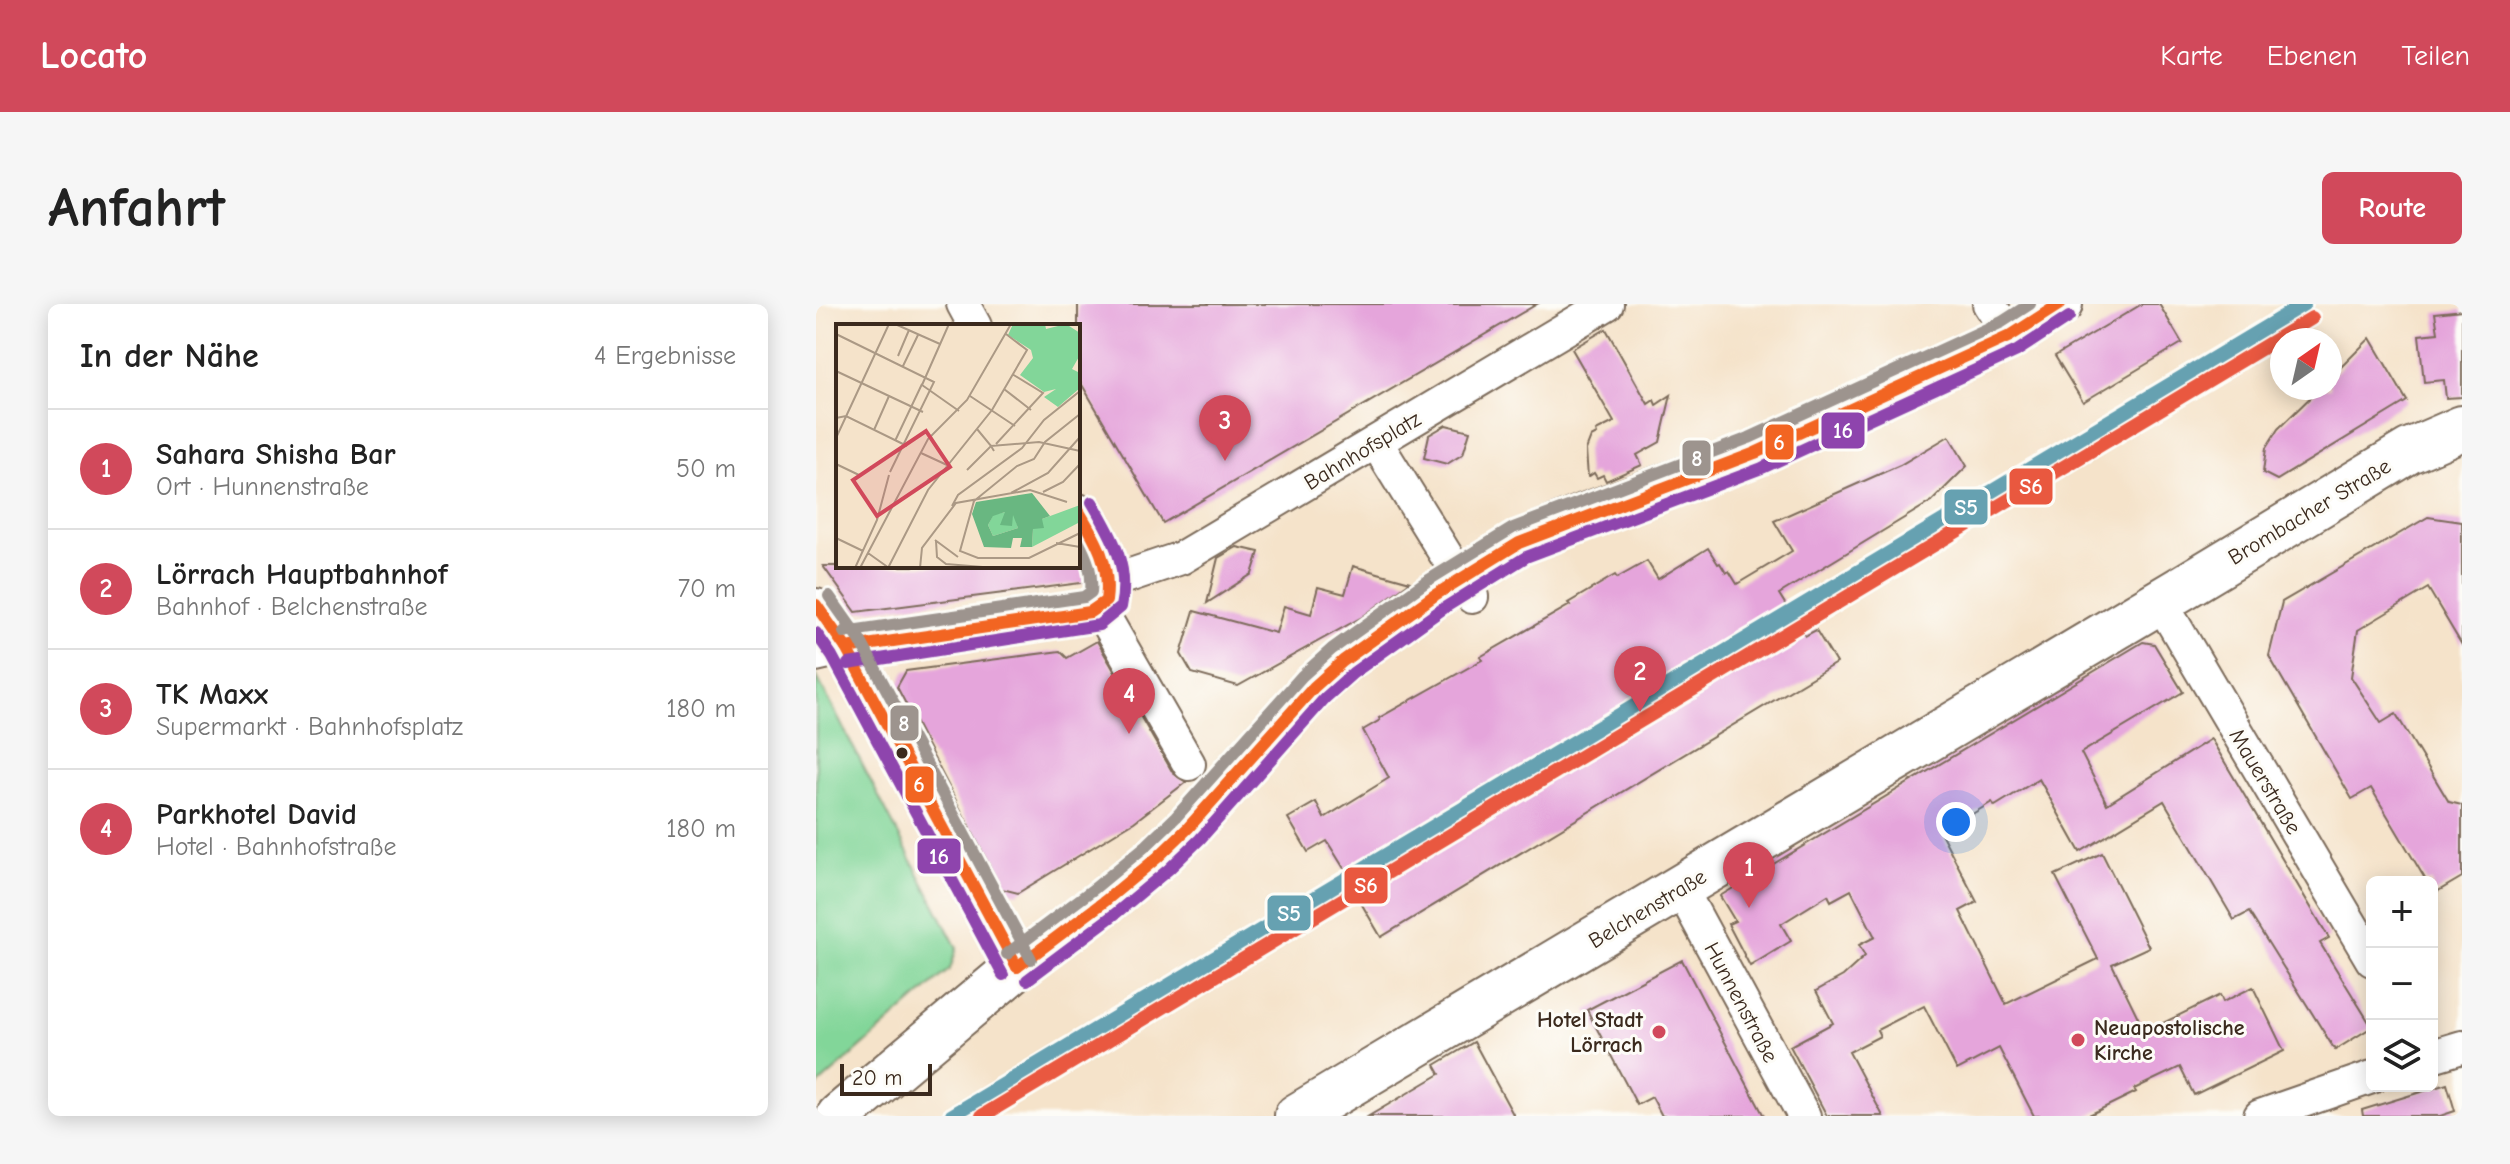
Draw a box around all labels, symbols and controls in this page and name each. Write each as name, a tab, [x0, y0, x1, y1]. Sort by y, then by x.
text: Locato	[40, 34, 148, 78]
text: Karte	[2160, 40, 2223, 72]
text: Ebenen	[2267, 40, 2358, 72]
text: Teilen	[2402, 40, 2470, 72]
button: Route	[2322, 172, 2462, 244]
text: Anfahrt	[48, 176, 225, 240]
inset map	[836, 324, 1080, 568]
north arrow	[2270, 328, 2342, 400]
text: In der Nähe	[80, 336, 259, 376]
text: 4 Ergebnisse	[594, 341, 736, 371]
pin: 3	[1199, 395, 1251, 461]
street label: Bahnhofsplatz	[1300, 406, 1426, 496]
line badge: 16	[1820, 411, 1866, 450]
text: 16	[1833, 418, 1853, 444]
line badge: 6	[1764, 423, 1795, 461]
text: 6	[1773, 430, 1785, 456]
text: Sahara Shisha Bar	[156, 437, 396, 472]
line badge: 8	[1681, 439, 1712, 477]
text: 8	[1691, 446, 1703, 472]
street label: Brombacher Straße	[2223, 453, 2396, 571]
text: 1	[101, 454, 111, 484]
text: 50 m	[676, 454, 736, 484]
line badge: S6	[2008, 467, 2054, 506]
text: Ort · Hunnenstraße	[156, 472, 369, 502]
text: S6	[2019, 474, 2043, 500]
line badge: S5	[1943, 488, 1989, 526]
text: S5	[1954, 495, 1978, 521]
text: Lörrach Hauptbahnhof	[156, 557, 448, 592]
text: 2	[100, 574, 112, 604]
text: 70 m	[678, 574, 736, 604]
text: Bahnhof · Belchenstraße	[156, 592, 428, 622]
pin: 2	[1614, 646, 1666, 712]
pin: 4	[1103, 668, 1155, 734]
text: TK Maxx	[156, 677, 268, 712]
text: 3	[100, 694, 112, 724]
text: 180 m	[666, 694, 736, 724]
line badge: 8	[889, 704, 920, 742]
text: 8	[898, 711, 910, 737]
text: Supermarkt · Bahnhofsplatz	[156, 712, 463, 742]
street label: Mauerstraße	[2223, 724, 2307, 839]
unlabelled marker	[894, 745, 910, 761]
line badge: 6	[904, 765, 935, 804]
text: 6	[913, 772, 925, 798]
text: Parkhotel David	[156, 797, 357, 832]
your location	[1936, 802, 1976, 842]
text: 4	[100, 814, 112, 844]
text: 180 m	[666, 814, 736, 844]
text: Hotel · Bahnhofstraße	[156, 832, 397, 862]
line badge: 16	[916, 837, 962, 875]
pin: 1	[1723, 842, 1775, 908]
text: 16	[929, 844, 949, 870]
street label: Belchenstraße	[1584, 864, 1711, 954]
line badge: S6	[1343, 866, 1389, 905]
text: S6	[1354, 873, 1378, 899]
map controls	[2366, 876, 2438, 1092]
button: +	[2366, 876, 2438, 948]
line badge: S5	[1266, 894, 1312, 932]
text: S5	[1277, 901, 1301, 927]
street label: Hunnenstraße	[1699, 938, 1784, 1067]
button: −	[2366, 948, 2438, 1020]
place label: Hotel Stadt Lörrach	[1537, 1007, 1644, 1058]
place label: Neuapostolische Kirche	[2094, 1015, 2245, 1066]
button: layers	[2366, 1020, 2438, 1092]
marker: Hotel Stadt Lörrach	[1650, 1023, 1668, 1041]
marker: Neuapostolische Kirche	[2069, 1031, 2087, 1049]
scale bar	[840, 1060, 932, 1096]
text: 20 m	[852, 1065, 902, 1091]

